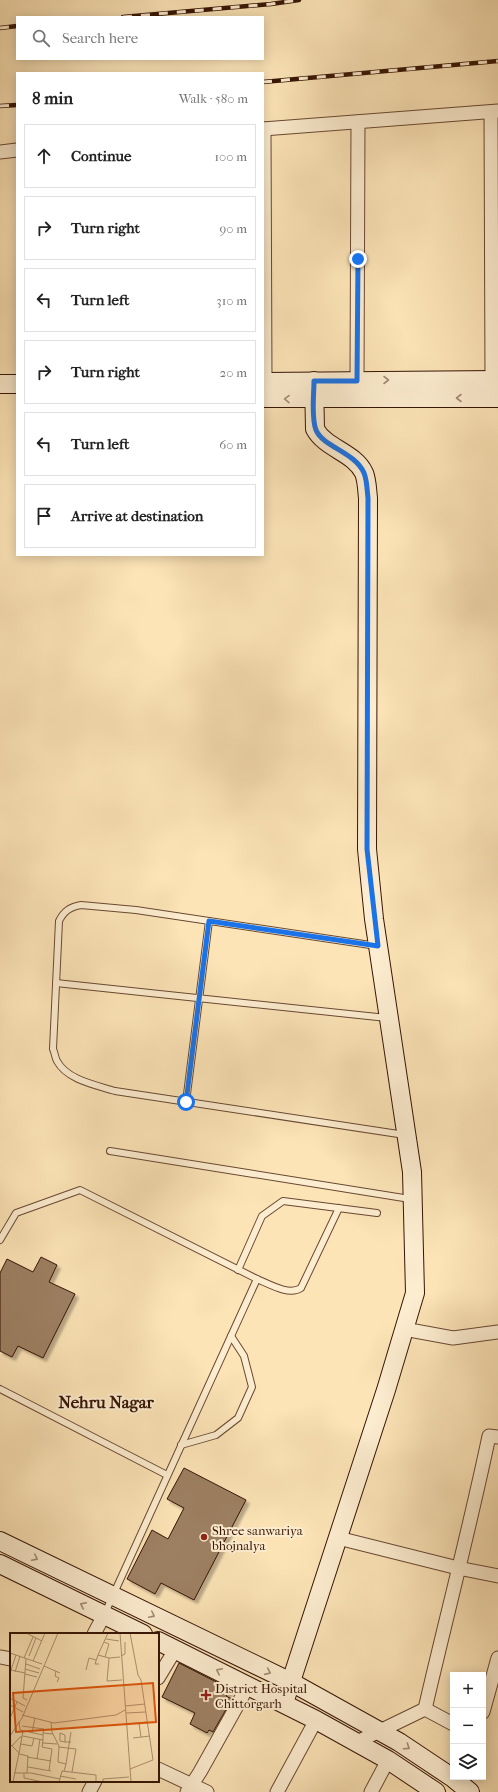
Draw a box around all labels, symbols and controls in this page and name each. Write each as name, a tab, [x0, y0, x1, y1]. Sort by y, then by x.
search box	[16, 16, 264, 60]
icon: search	[30, 27, 52, 49]
text: Search here	[62, 29, 138, 47]
text: 8 min	[32, 88, 73, 108]
text: Walk · 580 m	[179, 91, 248, 106]
icon: ahead	[33, 145, 55, 167]
text: Continue	[71, 147, 131, 165]
text: 100 m	[214, 149, 247, 164]
icon: right	[33, 217, 55, 239]
text: Turn right	[71, 219, 140, 237]
text: 90 m	[219, 221, 247, 236]
route end	[349, 250, 367, 268]
icon: left	[33, 289, 55, 311]
text: Turn left	[71, 291, 129, 309]
text: 310 m	[216, 293, 247, 308]
icon: right	[33, 361, 55, 383]
text: Turn right	[71, 363, 140, 381]
text: 20 m	[220, 365, 247, 380]
one-way arrow	[383, 376, 389, 385]
one-way arrow	[284, 394, 290, 403]
one-way arrow	[456, 394, 462, 402]
icon: left	[33, 433, 55, 455]
text: Turn left	[71, 435, 129, 453]
text: 60 m	[219, 437, 247, 452]
icon: arrive	[33, 505, 55, 527]
text: Arrive at destination	[71, 507, 203, 525]
route start	[177, 1093, 195, 1111]
district label: Nehru Nagar	[58, 1392, 155, 1413]
place label: Shree sanwariya bhojnalya	[211, 1523, 304, 1553]
marker: Shree sanwariya bhojnalya	[199, 1532, 209, 1542]
one-way arrow	[30, 1553, 38, 1561]
one-way arrow	[79, 1602, 87, 1610]
one-way arrow	[148, 1610, 155, 1618]
inset map	[10, 1633, 159, 1782]
one-way arrow	[264, 1667, 272, 1675]
one-way arrow	[216, 1669, 223, 1676]
map controls	[450, 1672, 486, 1780]
button: +	[450, 1672, 486, 1708]
place label: District Hospital Chittorgarh	[215, 1681, 308, 1711]
marker: District Hospital Chittorgarh	[200, 1689, 212, 1701]
button: −	[450, 1708, 486, 1744]
one-way arrow	[403, 1743, 410, 1750]
button: layers	[450, 1744, 486, 1780]

